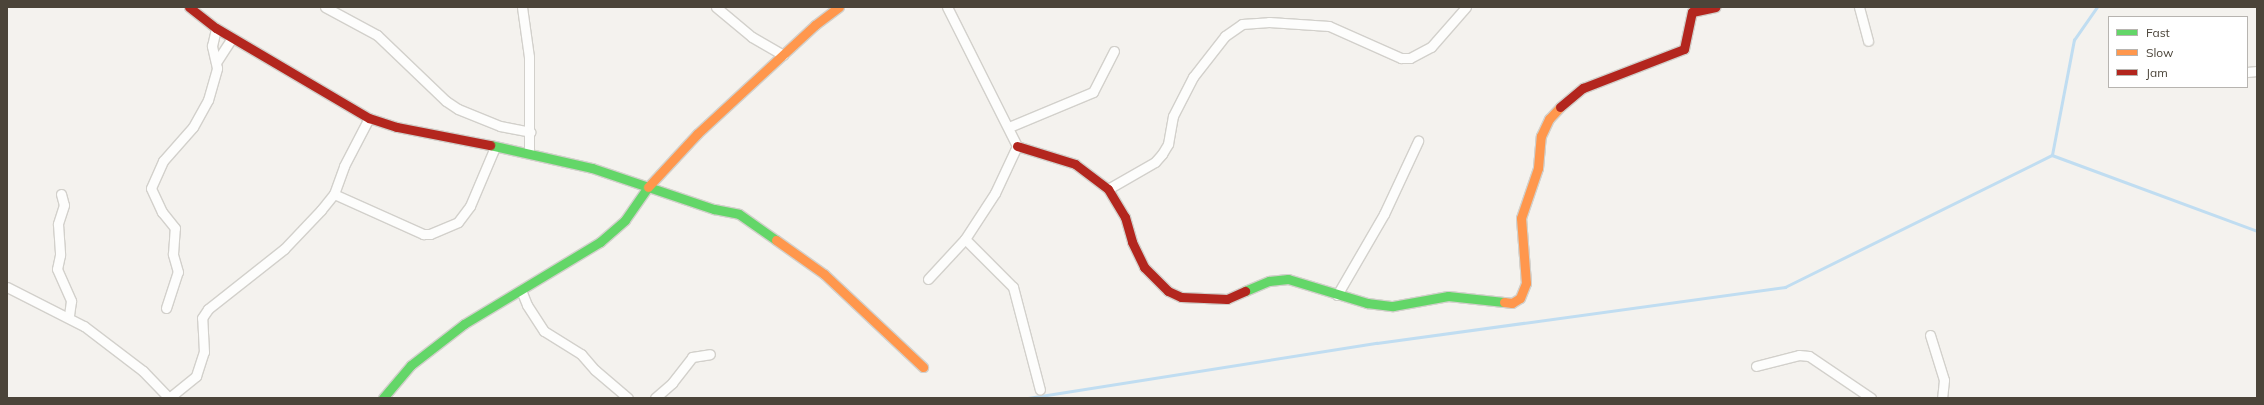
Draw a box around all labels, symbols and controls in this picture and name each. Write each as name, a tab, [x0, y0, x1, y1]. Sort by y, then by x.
legend	[2108, 16, 2248, 88]
text: Fast	[2146, 25, 2170, 40]
text: Slow	[2146, 45, 2174, 60]
text: Jam	[2146, 65, 2168, 80]

